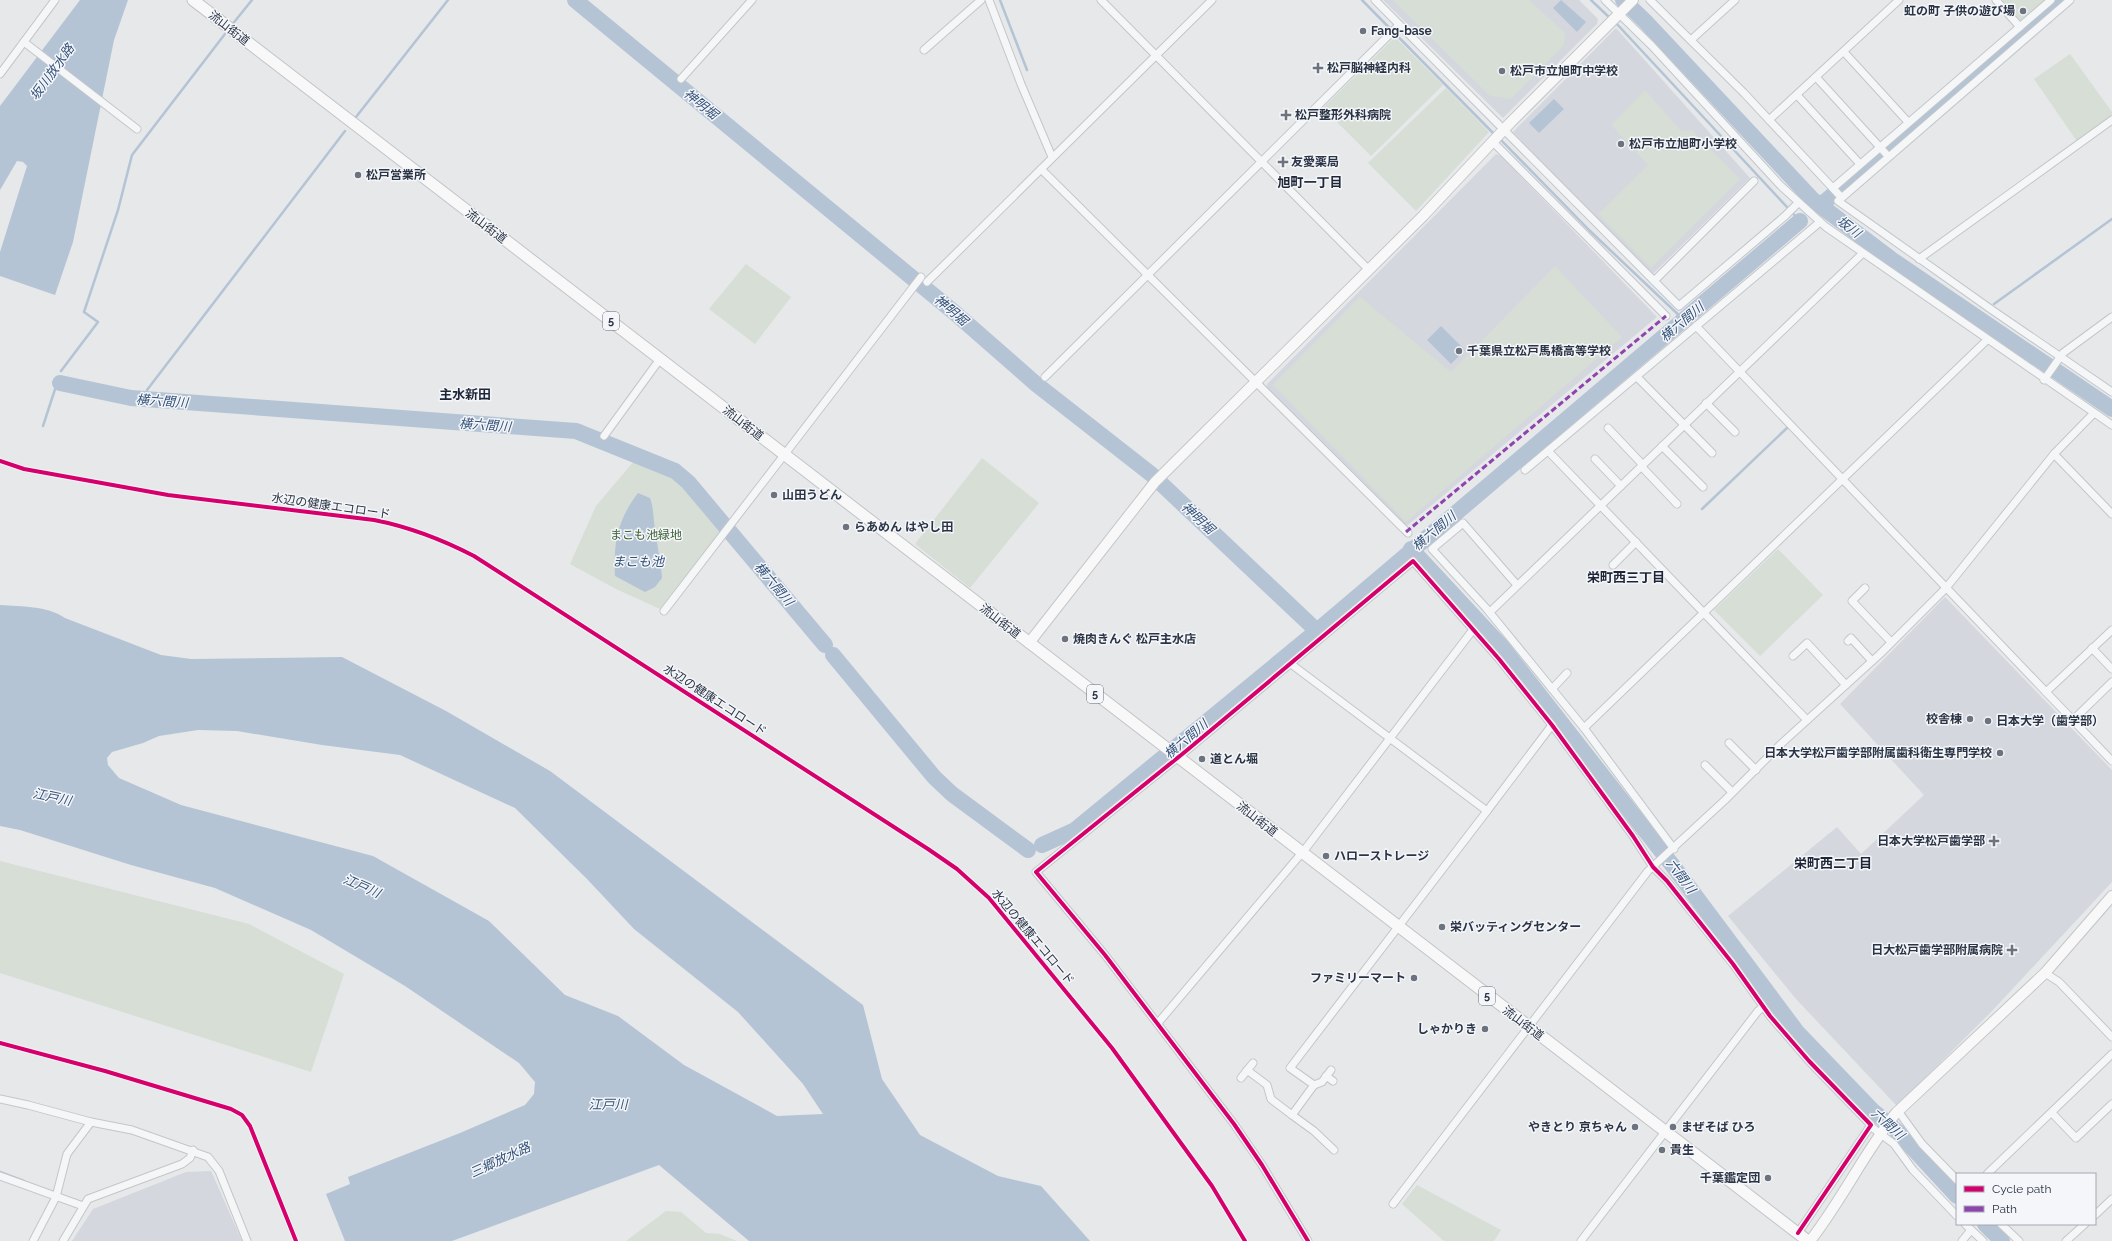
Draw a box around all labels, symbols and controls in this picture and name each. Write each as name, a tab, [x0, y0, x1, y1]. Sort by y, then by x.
place label: 虹の町 子供の遊び場	[1904, 4, 2015, 18]
marker: 虹の町 子供の遊び場	[2018, 6, 2028, 16]
street label: 流山街道	[206, 8, 252, 48]
place label: Fang-base	[1371, 24, 1432, 38]
marker: Fang-base	[1358, 26, 1368, 36]
water label: 坂川放水路	[27, 40, 78, 103]
place label: 松戸脳神経内科	[1327, 61, 1411, 75]
marker: 松戸脳神経内科	[1312, 62, 1324, 74]
place label: 松戸市立旭町中学校	[1510, 64, 1618, 78]
marker: 松戸市立旭町中学校	[1497, 66, 1507, 76]
water label: 神明堀	[681, 86, 722, 123]
place label: 松戸整形外科病院	[1295, 108, 1391, 122]
marker: 松戸整形外科病院	[1280, 109, 1292, 121]
place label: 松戸市立旭町小学校	[1629, 137, 1737, 151]
marker: 松戸市立旭町小学校	[1616, 139, 1626, 149]
place label: 友愛薬局	[1291, 155, 1339, 169]
marker: 友愛薬局	[1278, 157, 1288, 167]
place label: 松戸営業所	[366, 168, 426, 182]
marker: 松戸営業所	[353, 170, 363, 180]
district label: 旭町一丁目	[1277, 175, 1343, 190]
street label: 流山街道	[463, 206, 509, 246]
water label: 坂川	[1834, 213, 1865, 242]
water label: 神明堀	[931, 292, 972, 330]
water label: 横六間川	[1657, 298, 1708, 344]
road number: 5	[603, 312, 619, 330]
place label: 千葉県立松戸馬橋高等学校	[1467, 344, 1611, 358]
marker: 千葉県立松戸馬橋高等学校	[1454, 346, 1464, 356]
district label: 主水新田	[439, 387, 491, 402]
water label: 横六間川	[136, 392, 190, 410]
street label: 流山街道	[720, 403, 766, 443]
water label: 横六間川	[459, 416, 513, 434]
place label: 山田うどん	[782, 488, 842, 502]
marker: 山田うどん	[769, 490, 779, 500]
street label: 水辺の健康エコロード	[271, 491, 391, 521]
water label: 神明堀	[1179, 499, 1219, 538]
water label: 横六間川	[1409, 507, 1460, 553]
place label: らあめん はやし田	[854, 520, 953, 534]
marker: らあめん はやし田	[841, 522, 851, 532]
park label: まこも池緑地	[610, 528, 682, 542]
water label: まこも池	[612, 554, 666, 569]
water label: 横六間川	[752, 559, 798, 610]
district label: 栄町西三丁目	[1587, 570, 1665, 585]
street label: 流山街道	[977, 601, 1023, 641]
place label: 焼肉きんぐ 松戸主水店	[1073, 632, 1196, 646]
marker: 焼肉きんぐ 松戸主水店	[1060, 634, 1070, 644]
street label: 水辺の健康エコロード	[661, 661, 769, 739]
road number: 5	[1087, 685, 1103, 703]
place label: 校舎棟	[1926, 712, 1962, 726]
marker: 校舎棟	[1965, 714, 1975, 724]
place label: 日本大学（歯学部）	[1996, 714, 2104, 728]
water label: 横六間川	[1161, 715, 1212, 761]
marker: 日本大学（歯学部）	[1983, 716, 1993, 726]
place label: 日本大学松戸歯学部附属歯科衛生専門学校	[1764, 746, 1992, 760]
marker: 日本大学松戸歯学部附属歯科衛生専門学校	[1995, 748, 2005, 758]
place label: 道とん堀	[1210, 752, 1258, 766]
marker: 道とん堀	[1197, 754, 1207, 764]
water label: 江戸川	[31, 786, 75, 809]
street label: 流山街道	[1234, 799, 1280, 839]
place label: 日本大学松戸歯学部	[1877, 834, 1985, 848]
marker: 日本大学松戸歯学部	[1988, 835, 2000, 847]
place label: ハローストレージ	[1334, 849, 1429, 863]
marker: ハローストレージ	[1321, 851, 1331, 861]
water label: 六間川	[1663, 856, 1700, 898]
district label: 栄町西二丁目	[1794, 856, 1872, 871]
water label: 江戸川	[341, 871, 385, 902]
street label: 水辺の健康エコロード	[989, 887, 1077, 987]
place label: 栄バッティングセンター	[1450, 920, 1581, 934]
marker: 栄バッティングセンター	[1437, 922, 1447, 932]
place label: 日大松戸歯学部附属病院	[1871, 943, 2003, 957]
marker: 日大松戸歯学部附属病院	[2006, 944, 2018, 956]
place label: ファミリーマート	[1310, 971, 1406, 985]
marker: ファミリーマート	[1409, 973, 1419, 983]
road number: 5	[1479, 987, 1495, 1005]
street label: 流山街道	[1500, 1003, 1546, 1043]
place label: しゃかりき	[1417, 1022, 1477, 1036]
marker: しゃかりき	[1480, 1024, 1490, 1034]
water label: 江戸川	[588, 1097, 629, 1112]
water label: 六間川	[1868, 1105, 1909, 1144]
place label: やきとり 京ちゃん	[1528, 1120, 1627, 1134]
place label: まぜそば ひろ	[1681, 1120, 1756, 1134]
marker: やきとり 京ちゃん	[1630, 1122, 1640, 1132]
marker: まぜそば ひろ	[1668, 1122, 1678, 1132]
water label: 三郷放水路	[467, 1139, 534, 1181]
place label: 貴生	[1670, 1143, 1694, 1157]
marker: 貴生	[1657, 1145, 1667, 1155]
place label: 千葉鑑定団	[1700, 1171, 1760, 1185]
marker: 千葉鑑定団	[1763, 1173, 1773, 1183]
legend	[1956, 1173, 2096, 1225]
text: Cycle path	[1992, 1182, 2051, 1196]
text: Path	[1992, 1202, 2017, 1216]

